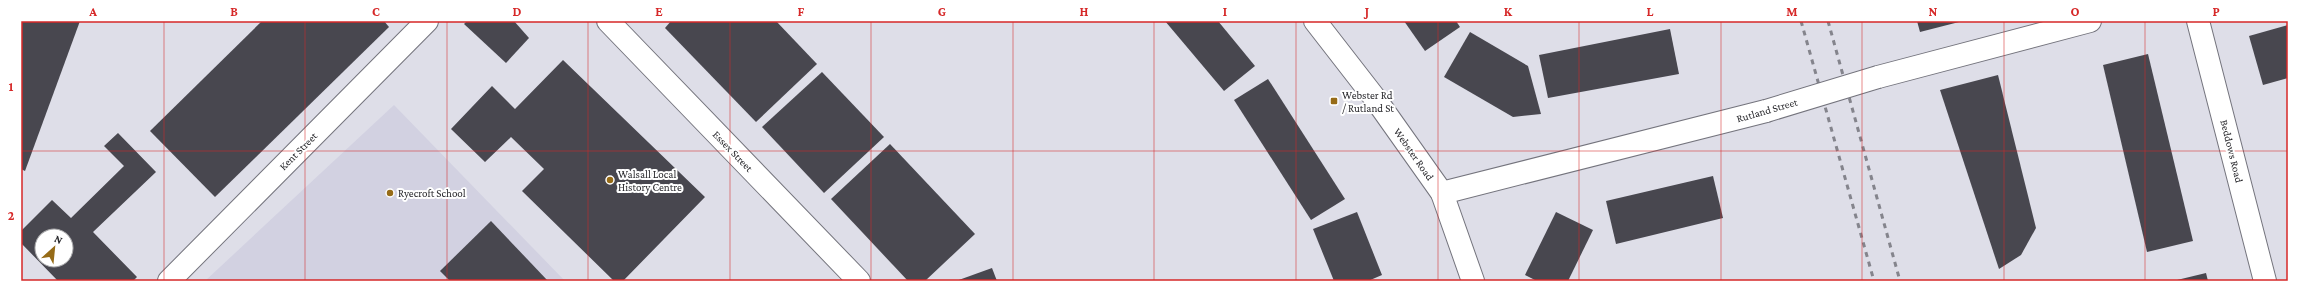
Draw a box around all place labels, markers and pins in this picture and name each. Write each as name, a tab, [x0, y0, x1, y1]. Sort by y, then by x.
place label: Webster Rd / Rutland St	[1342, 89, 1394, 114]
marker: Webster Rd / Rutland St	[1329, 96, 1339, 106]
place label: Walsall Local History Centre	[618, 168, 682, 194]
marker: Walsall Local History Centre	[605, 175, 615, 185]
place label: Ryecroft School	[398, 187, 466, 200]
marker: Ryecroft School	[385, 188, 395, 198]

